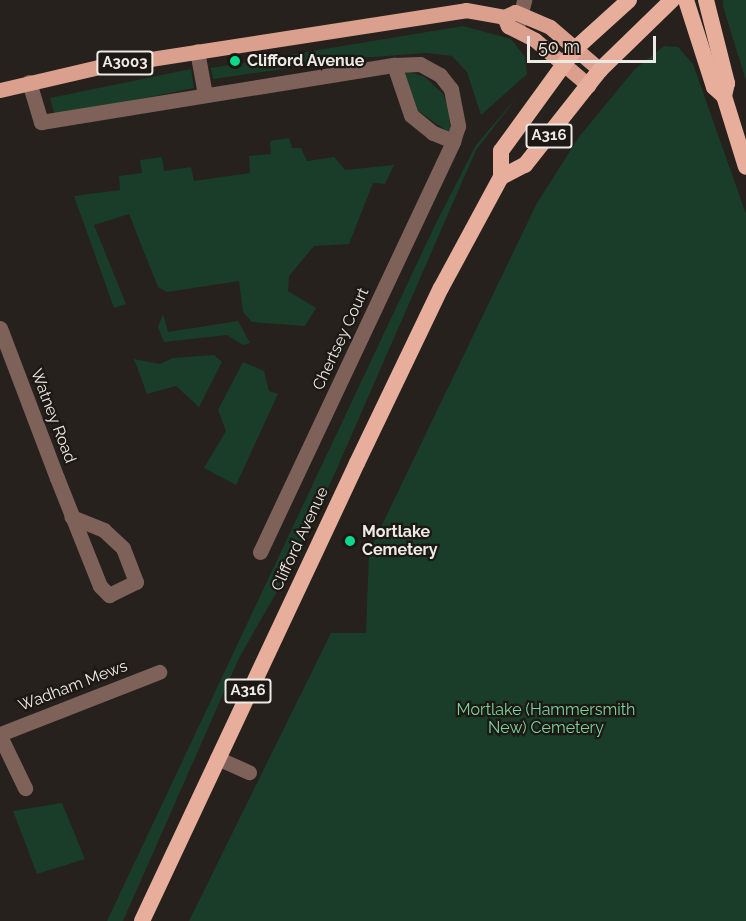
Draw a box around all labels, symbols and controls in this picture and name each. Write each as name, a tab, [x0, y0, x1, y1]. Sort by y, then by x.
scale bar	[530, 24, 659, 62]
text: 50 m	[538, 36, 580, 57]
road number: A3003	[95, 51, 155, 75]
place label: Clifford Avenue	[247, 51, 365, 71]
marker: Clifford Avenue	[228, 54, 242, 68]
road number: A316	[525, 124, 573, 148]
street label: Chertsey Court	[309, 285, 373, 393]
street label: Watney Road	[26, 366, 80, 466]
street label: Clifford Avenue	[267, 484, 333, 594]
place label: Mortlake Cemetery	[362, 522, 438, 560]
marker: Mortlake Cemetery	[343, 534, 357, 548]
street label: Wadham Mews	[16, 656, 130, 716]
road number: A316	[224, 679, 272, 703]
park label: Mortlake (Hammersmith New) Cemetery	[457, 700, 635, 738]

